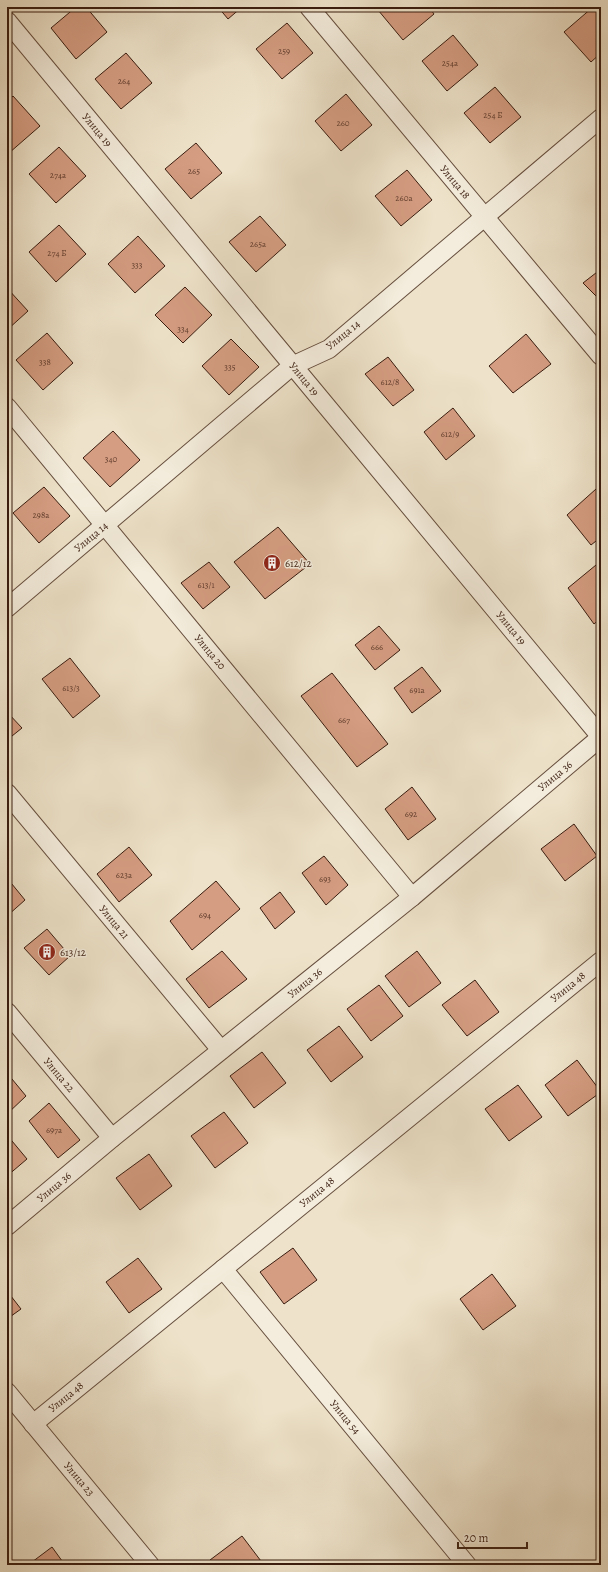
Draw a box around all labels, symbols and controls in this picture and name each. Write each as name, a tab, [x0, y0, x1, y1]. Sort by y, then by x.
house number: 259	[278, 45, 290, 57]
house number: 254а	[442, 57, 459, 69]
house number: 264	[118, 75, 130, 87]
house number: 254 Б	[483, 109, 503, 121]
street label: Улица 19	[78, 110, 116, 150]
house number: 260	[336, 117, 350, 129]
street label: Улица 18	[436, 162, 474, 202]
house number: 265	[188, 165, 200, 177]
house number: 274а	[50, 169, 67, 181]
house number: 260а	[395, 192, 414, 204]
house number: 265а	[250, 238, 267, 250]
house number: 274 Б	[47, 247, 67, 259]
house number: 333	[131, 259, 143, 271]
street label: Улица 14	[323, 317, 363, 353]
house number: 334	[177, 323, 189, 335]
house number: 338	[39, 356, 51, 368]
street label: Улица 19	[285, 359, 323, 399]
house number: 335	[224, 361, 236, 373]
house number: 612/8	[381, 376, 399, 388]
house number: 612/9	[441, 428, 459, 440]
house number: 340	[105, 453, 118, 465]
house number: 298а	[33, 509, 50, 521]
street label: Улица 14	[71, 518, 111, 556]
building icon: 612/12	[262, 553, 282, 573]
place label: 612/12	[285, 556, 312, 571]
house number: 613/1	[197, 579, 215, 591]
street label: Улица 19	[492, 608, 530, 648]
street label: Улица 20	[191, 631, 229, 673]
house number: 666	[371, 641, 383, 653]
house number: 613/3	[62, 682, 80, 694]
house number: 691а	[409, 684, 426, 696]
house number: 667	[338, 714, 350, 726]
street label: Улица 36	[535, 757, 575, 795]
house number: 692	[405, 808, 418, 820]
house number: 623а	[116, 869, 133, 881]
house number: 693	[319, 873, 331, 885]
street label: Улица 21	[95, 902, 133, 942]
house number: 694	[199, 909, 211, 921]
building icon: 613/12	[37, 942, 57, 962]
place label: 613/12	[60, 945, 86, 960]
street label: Улица 36	[284, 964, 326, 1002]
street label: Улица 48	[547, 968, 589, 1006]
street label: Улица 22	[40, 1054, 78, 1096]
house number: 697а	[46, 1124, 63, 1136]
street label: Улица 36	[34, 1168, 74, 1206]
street label: Улица 48	[296, 1173, 338, 1211]
street label: Улица 48	[45, 1378, 87, 1416]
street label: Улица 54	[326, 1397, 364, 1437]
street label: Улица 23	[60, 1459, 98, 1499]
scale bar	[458, 1524, 527, 1550]
text: 20 m	[464, 1530, 488, 1546]

